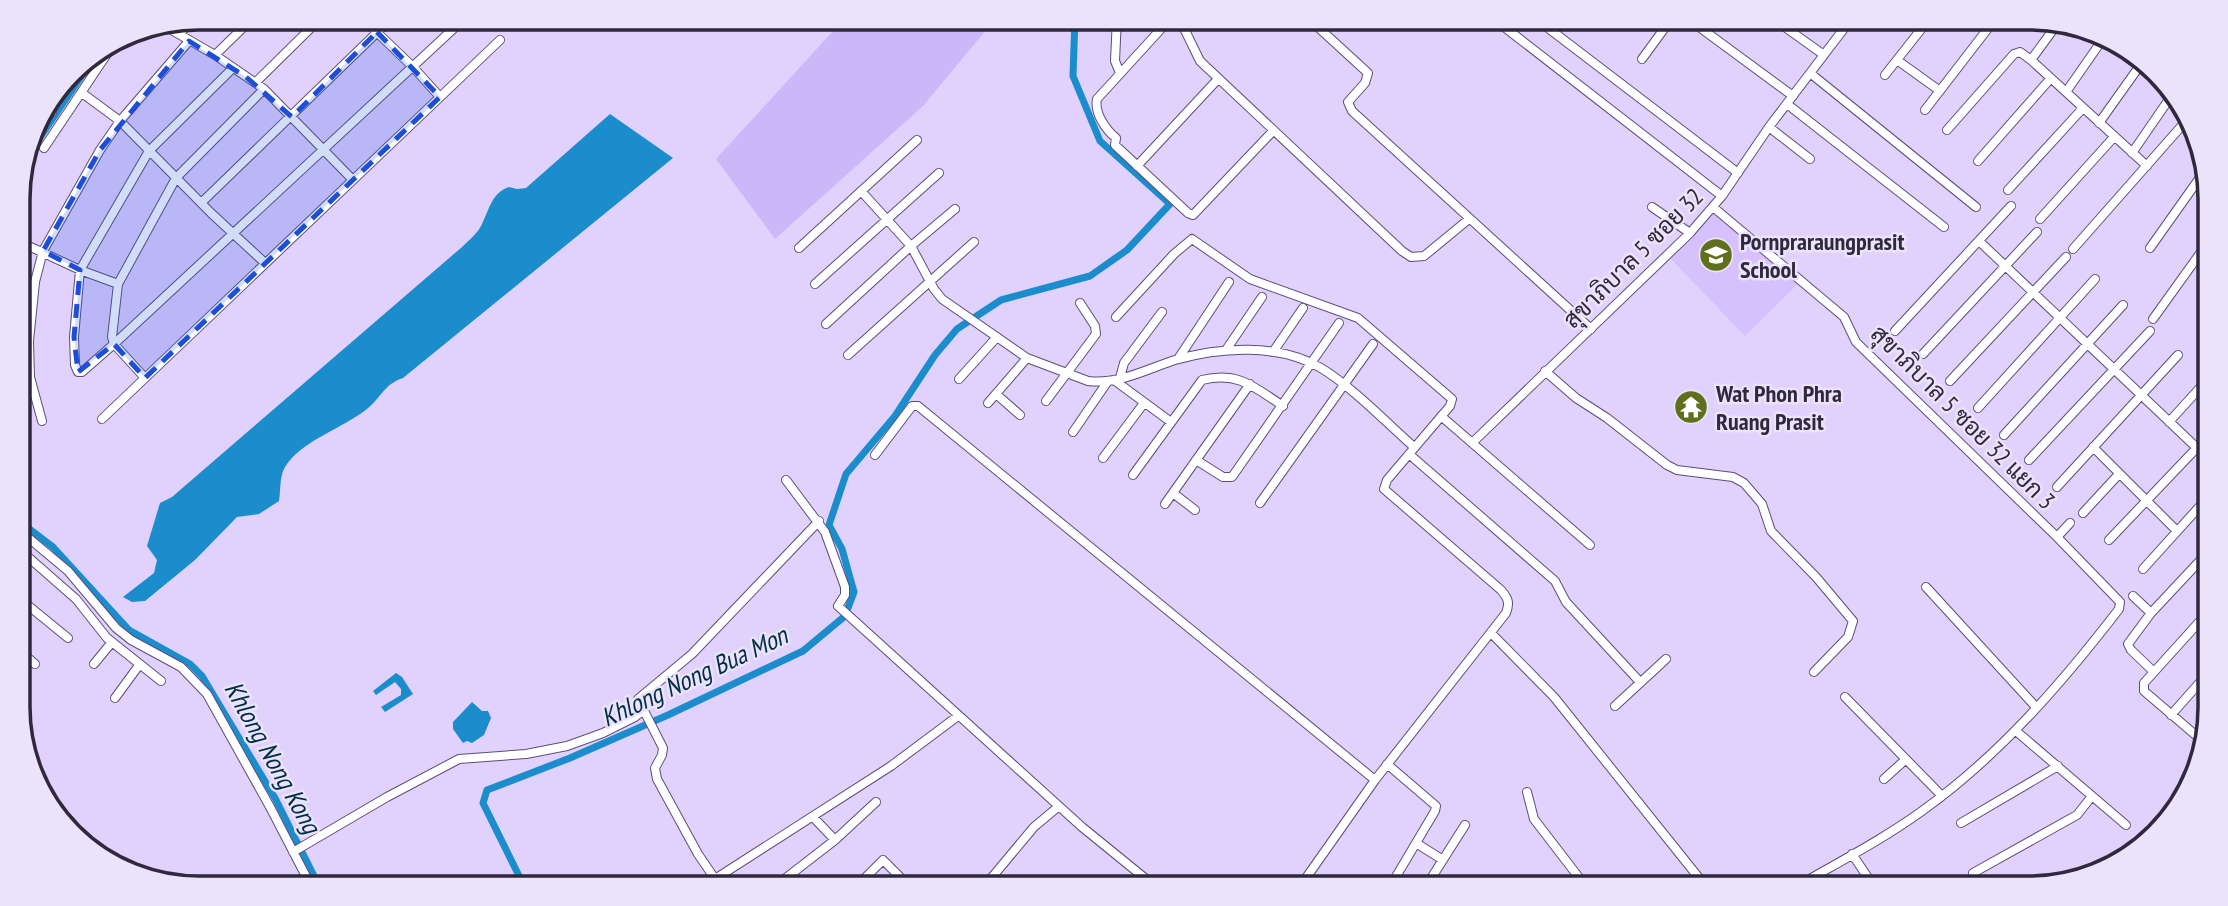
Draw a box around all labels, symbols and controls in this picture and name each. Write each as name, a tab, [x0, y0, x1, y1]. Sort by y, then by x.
street label: สุขาภิบาล 5 ซอย 32	[1556, 181, 1710, 335]
place label: Pornpraraungprasit School	[1740, 226, 1904, 285]
school or university icon: Pornpraraungprasit School	[1697, 236, 1735, 274]
street label: สุขาภิบาล 5 ซอย 32 แยก 3	[1864, 318, 2062, 516]
place label: Wat Phon Phra Ruang Prasit	[1715, 378, 1842, 437]
temple icon: Wat Phon Phra Ruang Prasit	[1672, 388, 1710, 426]
water label: Khlong Nong Bua Mon	[596, 618, 794, 734]
water label: Khlong Nong Kong	[218, 675, 329, 840]

